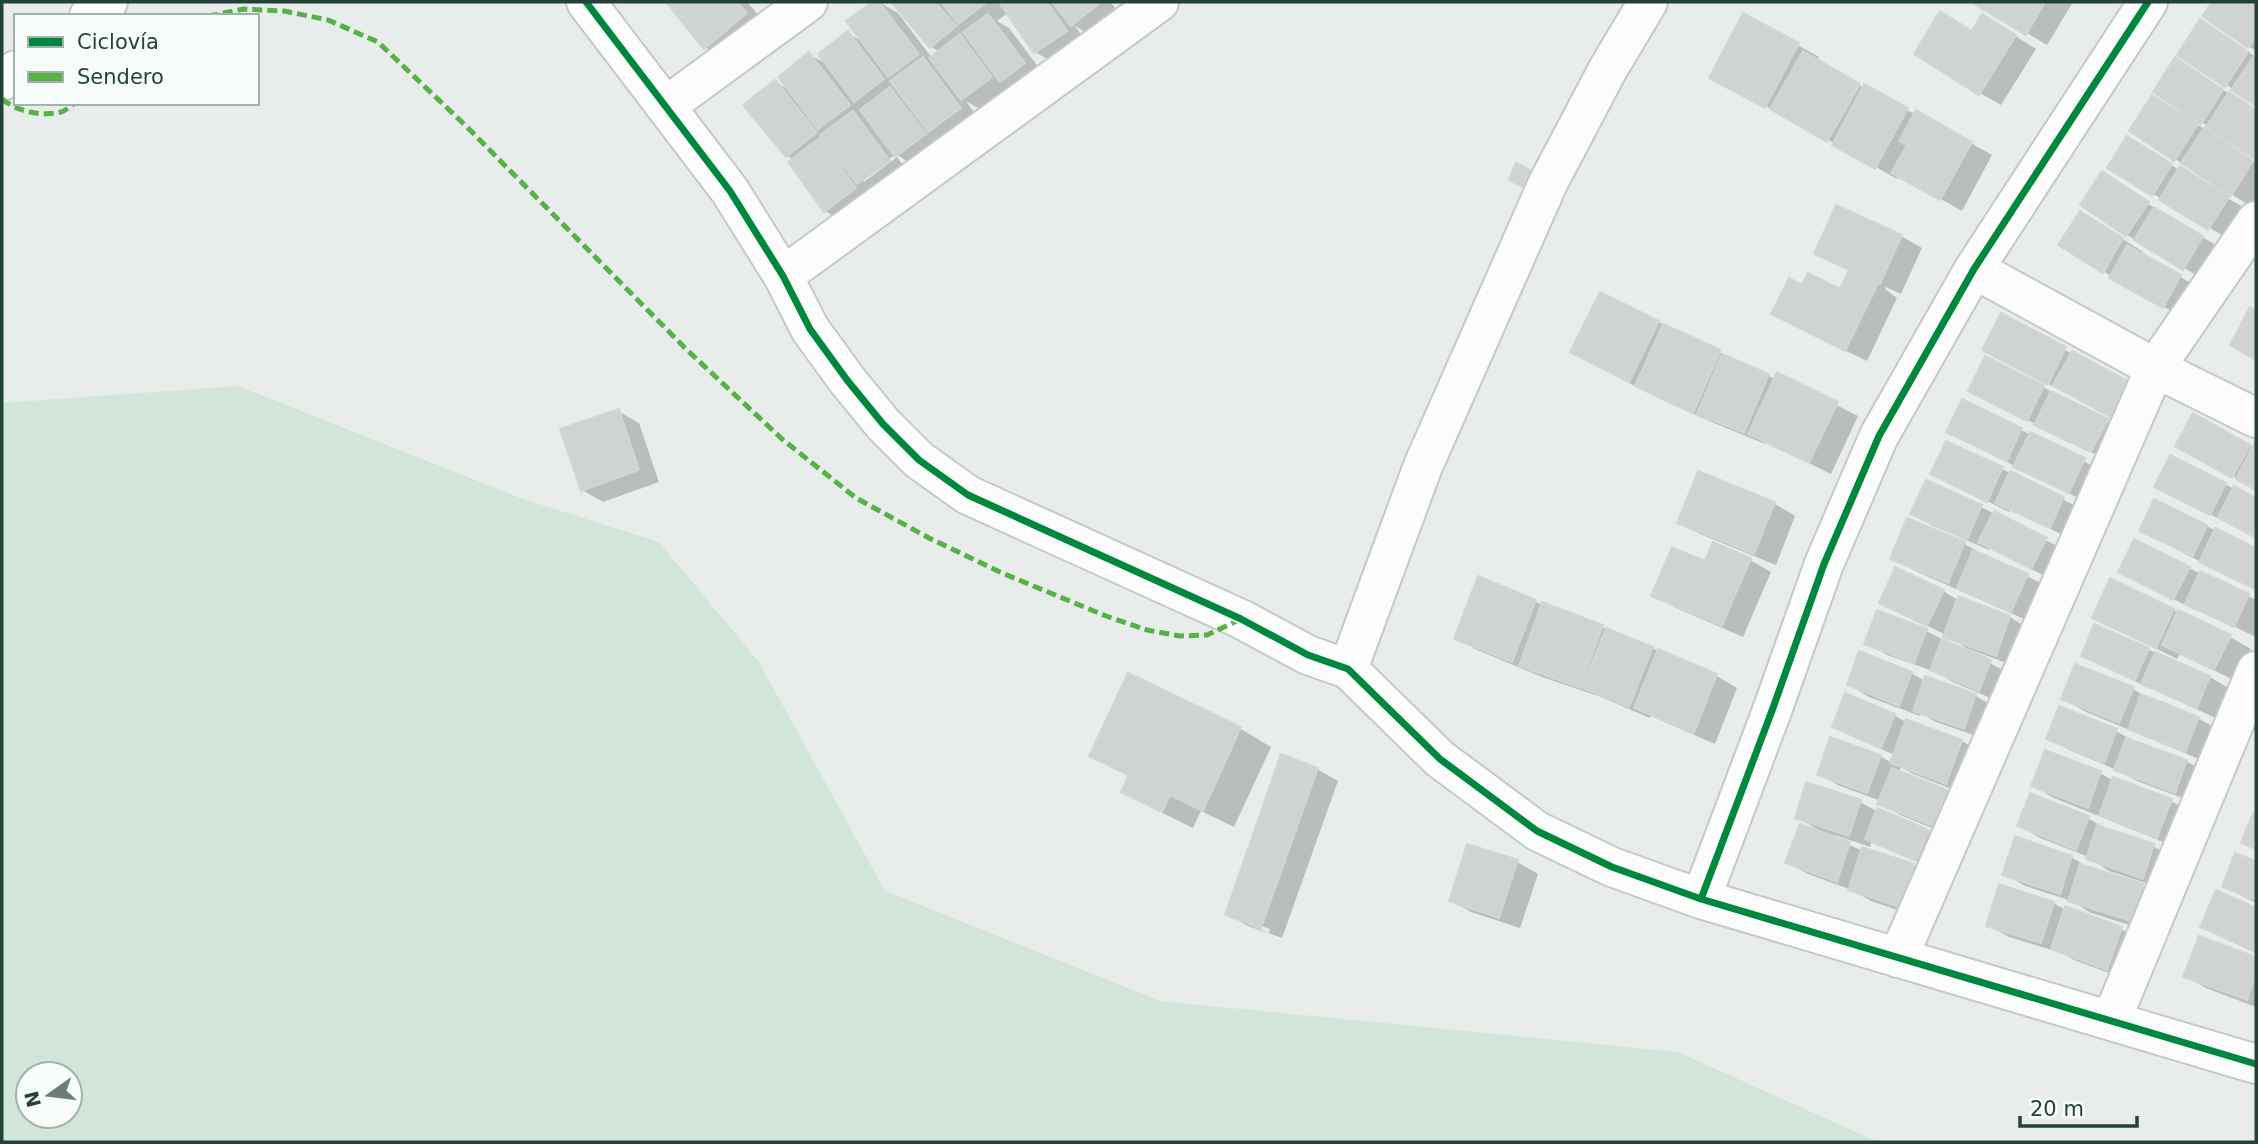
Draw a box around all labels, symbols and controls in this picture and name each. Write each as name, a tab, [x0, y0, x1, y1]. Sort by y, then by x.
legend	[14, 14, 259, 105]
text: Ciclovía	[77, 30, 159, 54]
text: Sendero	[77, 65, 164, 89]
north arrow	[14, 1060, 84, 1130]
scale bar	[2020, 1084, 2137, 1128]
text: N	[20, 1089, 45, 1109]
text: 20 m	[2030, 1097, 2084, 1121]

